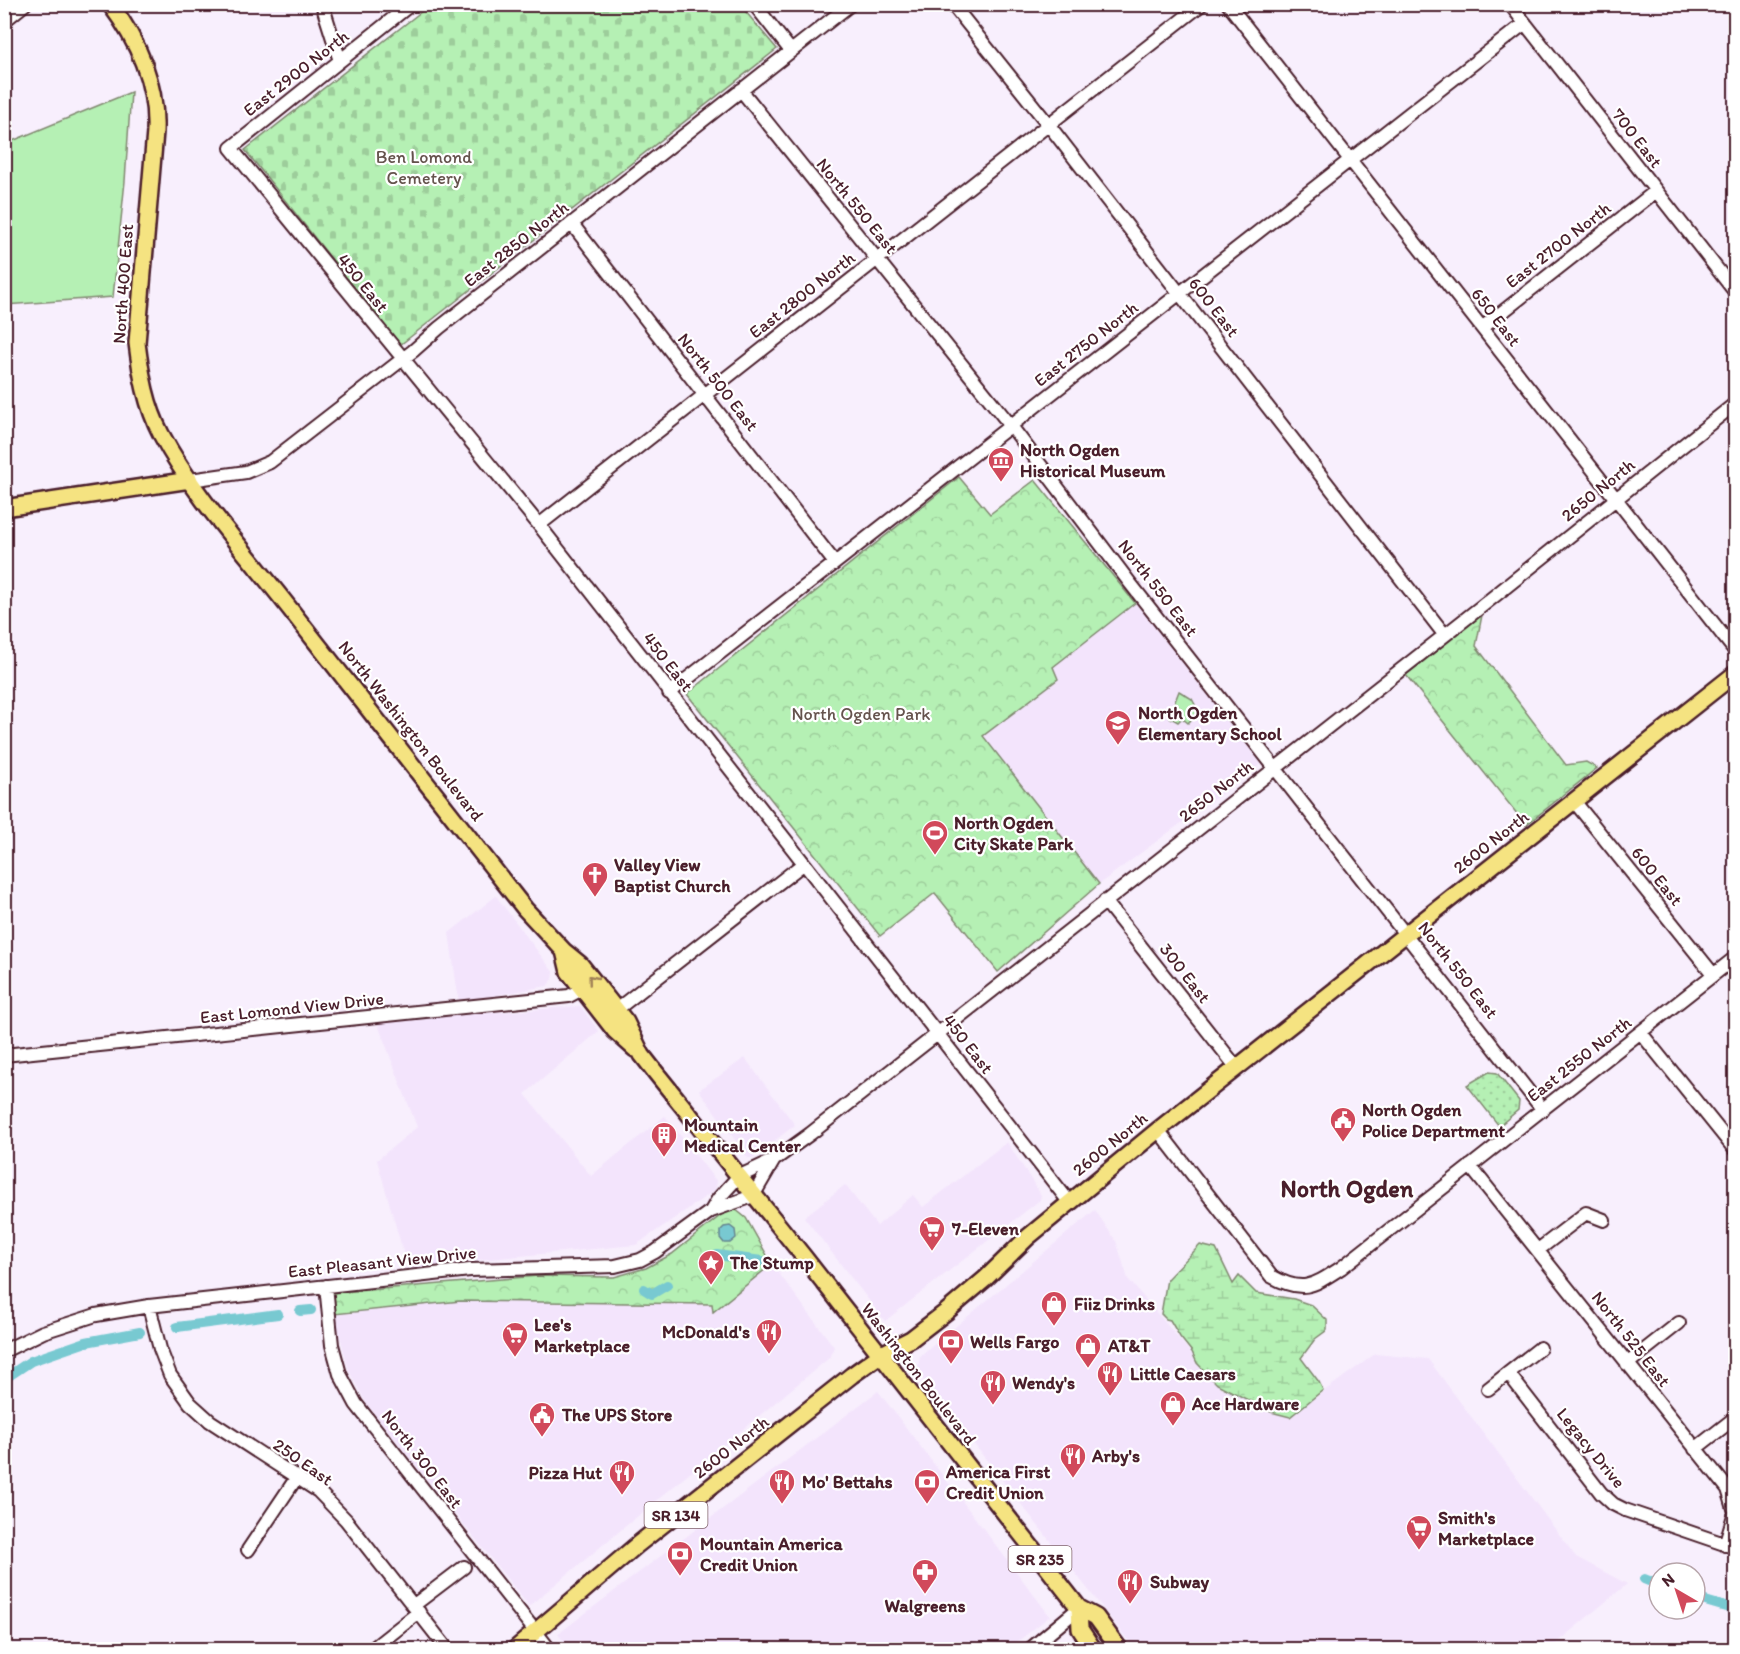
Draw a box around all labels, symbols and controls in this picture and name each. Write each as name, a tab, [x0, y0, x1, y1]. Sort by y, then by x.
street label: East 2900 North	[239, 25, 354, 121]
street label: 700 East	[1607, 104, 1667, 172]
park label: Ben Lomond Cemetery	[376, 146, 472, 189]
street label: North 550 East	[812, 154, 903, 259]
street label: East 2850 North	[459, 196, 573, 292]
street label: East 2700 North	[1501, 197, 1615, 293]
street label: North 400 East	[108, 223, 138, 345]
street label: East 2800 North	[745, 247, 860, 343]
street label: 450 East	[333, 249, 394, 317]
street label: 600 East	[1184, 273, 1244, 341]
street label: 650 East	[1466, 283, 1526, 351]
street label: East 2750 North	[1030, 296, 1143, 391]
street label: North 500 East	[673, 328, 763, 436]
place label: North Ogden Historical Museum	[1020, 439, 1166, 482]
museum icon: North Ogden Historical Museum	[986, 445, 1016, 483]
street label: 2650 North	[1557, 453, 1640, 526]
street label: North 550 East	[1113, 535, 1203, 641]
street label: 450 East	[638, 628, 698, 696]
street label: North Washington Boulevard	[334, 636, 488, 826]
place label: North Ogden Elementary School	[1138, 702, 1282, 745]
park label: North Ogden Park	[791, 703, 931, 725]
school or university icon: North Ogden Elementary School	[1103, 708, 1133, 746]
street label: 2650 North	[1174, 755, 1258, 827]
street label: 2600 North	[1449, 805, 1534, 878]
place label: North Ogden City Skate Park	[954, 812, 1074, 855]
sports icon: North Ogden City Skate Park	[920, 818, 950, 856]
street label: 600 East	[1626, 842, 1688, 910]
place label: Valley View Baptist Church	[614, 854, 731, 897]
church icon: Valley View Baptist Church	[580, 860, 610, 898]
street label: North 550 East	[1413, 917, 1503, 1023]
street label: 300 East	[1155, 939, 1215, 1008]
one-way arrow	[588, 975, 599, 986]
street label: East Lomond View Drive	[199, 987, 385, 1029]
street label: 450 East	[938, 1010, 998, 1078]
street label: East 2550 North	[1522, 1011, 1636, 1107]
place label: North Ogden Police Department	[1362, 1099, 1505, 1142]
public building icon: North Ogden Police Department	[1328, 1105, 1358, 1143]
street label: 2600 North	[1068, 1107, 1152, 1181]
place label: Mountain Medical Center	[684, 1114, 802, 1157]
building icon: Mountain Medical Center	[649, 1120, 679, 1158]
district label: North Ogden	[1281, 1174, 1414, 1204]
supermarket icon: 7-Eleven	[917, 1214, 947, 1252]
place label: 7-Eleven	[951, 1218, 1020, 1240]
street label: East Pleasant View Drive	[287, 1241, 477, 1283]
place icon: The Stump	[696, 1248, 726, 1286]
place label: The Stump	[729, 1252, 814, 1274]
street label: North 525 East	[1587, 1287, 1675, 1391]
shop icon: Fiiz Drinks	[1039, 1289, 1069, 1327]
place label: Fiiz Drinks	[1074, 1293, 1155, 1315]
street label: Washington Boulevard	[857, 1298, 981, 1450]
place label: Lee's Marketplace	[534, 1314, 631, 1357]
restaurant icon: McDonald's	[754, 1317, 784, 1355]
supermarket icon: Lee's Marketplace	[500, 1320, 530, 1358]
place label: McDonald's	[662, 1321, 750, 1343]
bank icon: Wells Fargo	[936, 1327, 966, 1365]
place label: Wells Fargo	[970, 1331, 1059, 1353]
shop icon: AT&T	[1073, 1331, 1103, 1369]
place label: AT&T	[1107, 1335, 1151, 1357]
restaurant icon: Little Caesars	[1095, 1359, 1125, 1397]
place label: Little Caesars	[1130, 1363, 1236, 1385]
restaurant icon: Wendy's	[978, 1368, 1008, 1406]
place label: Wendy's	[1012, 1372, 1075, 1394]
shop icon: Ace Hardware	[1158, 1389, 1188, 1427]
place label: Ace Hardware	[1191, 1393, 1300, 1415]
public building icon: The UPS Store	[527, 1400, 557, 1438]
street label: Legacy Drive	[1552, 1403, 1630, 1493]
place label: The UPS Store	[561, 1404, 673, 1426]
street label: North 300 East	[377, 1405, 467, 1513]
street label: 2600 North	[689, 1410, 774, 1483]
street label: 250 East	[269, 1433, 337, 1491]
restaurant icon: Arby's	[1058, 1441, 1088, 1479]
place label: Arby's	[1091, 1445, 1140, 1467]
restaurant icon: Pizza Hut	[607, 1458, 637, 1496]
place label: America First Credit Union	[945, 1461, 1050, 1504]
place label: Pizza Hut	[528, 1462, 602, 1484]
restaurant icon: Mo' Bettahs	[767, 1467, 797, 1505]
bank icon: America First Credit Union	[912, 1467, 942, 1505]
place label: Mo' Bettahs	[802, 1471, 893, 1493]
road number: SR 134	[644, 1502, 708, 1528]
place label: Smith's Marketplace	[1438, 1507, 1535, 1550]
supermarket icon: Smith's Marketplace	[1404, 1513, 1434, 1551]
place label: Mountain America Credit Union	[700, 1533, 843, 1576]
bank icon: Mountain America Credit Union	[665, 1539, 695, 1577]
road number: SR 235	[1008, 1546, 1072, 1572]
pharmacy icon: Walgreens	[910, 1557, 940, 1595]
north arrow	[1647, 1561, 1707, 1621]
restaurant icon: Subway	[1115, 1567, 1145, 1605]
text: N	[1658, 1569, 1678, 1591]
place label: Subway	[1150, 1571, 1210, 1593]
place label: Walgreens	[885, 1595, 965, 1617]

